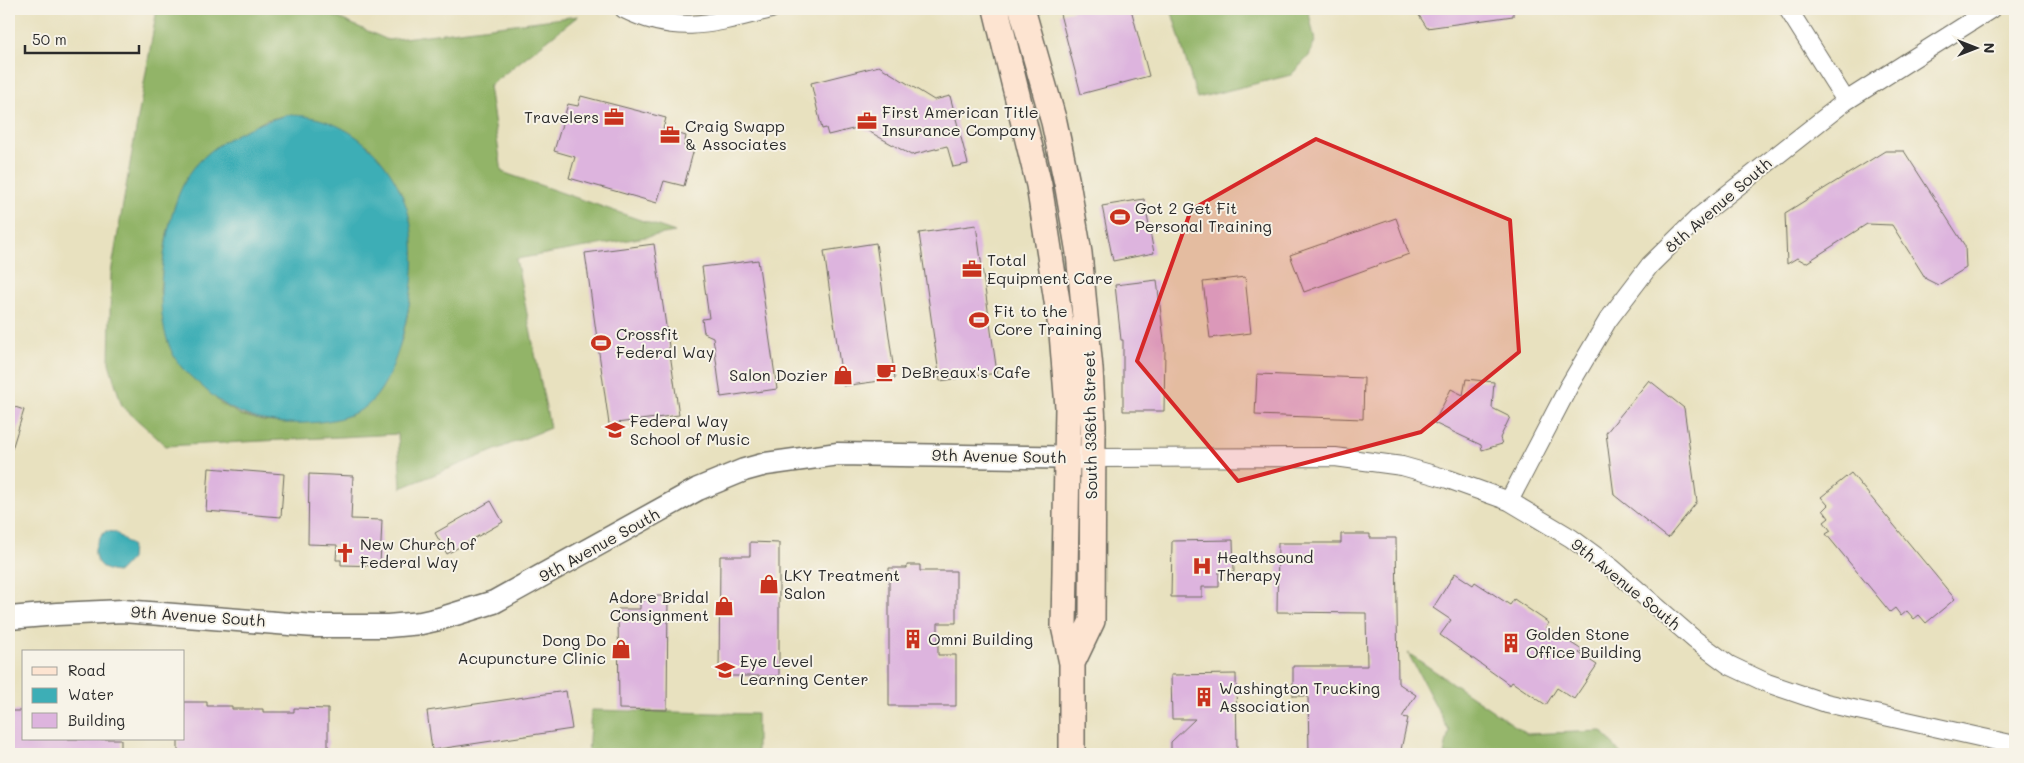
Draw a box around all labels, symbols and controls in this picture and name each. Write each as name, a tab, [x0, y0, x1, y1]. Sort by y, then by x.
scale bar	[25, 22, 139, 54]
north arrow	[1952, 22, 2002, 72]
text: 50 m	[32, 29, 67, 49]
text: N	[1980, 43, 1999, 53]
place label: First American Title Insurance Company	[882, 101, 1039, 140]
place label: Travelers	[524, 106, 599, 127]
office icon: Travelers	[603, 106, 625, 128]
office icon: First American Title Insurance Company	[856, 110, 878, 132]
place label: Craig Swapp & Associates	[685, 115, 787, 154]
office icon: Craig Swapp & Associates	[659, 124, 681, 146]
street label: 8th Avenue South	[1660, 153, 1775, 257]
place label: Got 2 Get Fit Personal Training	[1135, 197, 1272, 236]
sports icon: Got 2 Get Fit Personal Training	[1109, 206, 1131, 228]
place label: Total Equipment Care	[987, 249, 1113, 288]
office icon: Total Equipment Care	[961, 258, 983, 280]
place label: Fit to the Core Training	[994, 300, 1102, 339]
sports icon: Fit to the Core Training	[968, 309, 990, 331]
place label: Crossfit Federal Way	[616, 323, 714, 362]
sports icon: Crossfit Federal Way	[590, 332, 612, 354]
street label: South 336th Street	[1078, 350, 1101, 500]
cafe icon: DeBreaux's Cafe	[875, 361, 897, 383]
place label: DeBreaux's Cafe	[901, 361, 1031, 382]
place label: Salon Dozier	[729, 364, 828, 385]
shop icon: Salon Dozier	[832, 364, 854, 386]
place label: Federal Way School of Music	[630, 410, 750, 449]
school or university icon: Federal Way School of Music	[604, 419, 626, 441]
street label: 9th Avenue South	[932, 444, 1066, 467]
street label: 9th Avenue South	[535, 503, 663, 586]
place label: New Church of Federal Way	[360, 533, 477, 572]
street label: 9th Avenue South	[1567, 533, 1685, 634]
church icon: New Church of Federal Way	[334, 542, 356, 564]
place label: Healthsound Therapy	[1217, 546, 1313, 585]
hospital icon: Healthsound Therapy	[1191, 555, 1213, 577]
place label: LKY Treatment Salon	[784, 564, 900, 603]
shop icon: LKY Treatment Salon	[758, 573, 780, 595]
place label: Adore Bridal Consignment	[608, 586, 709, 625]
shop icon: Adore Bridal Consignment	[713, 595, 735, 617]
street label: 9th Avenue South	[130, 600, 266, 631]
place label: Golden Stone Office Building	[1526, 623, 1641, 662]
building icon: Omni Building	[902, 628, 924, 650]
place label: Omni Building	[928, 628, 1033, 649]
place label: Dong Do Acupuncture Clinic	[458, 629, 606, 668]
building icon: Golden Stone Office Building	[1500, 632, 1522, 654]
shop icon: Dong Do Acupuncture Clinic	[610, 638, 632, 660]
legend	[22, 650, 185, 740]
place label: Eye Level Learning Center	[740, 650, 869, 689]
school or university icon: Eye Level Learning Center	[714, 659, 736, 681]
text: Road	[68, 660, 105, 680]
place label: Washington Trucking Association	[1219, 677, 1380, 716]
text: Water	[68, 684, 114, 704]
building icon: Washington Trucking Association	[1193, 686, 1215, 708]
text: Building	[68, 710, 125, 730]

